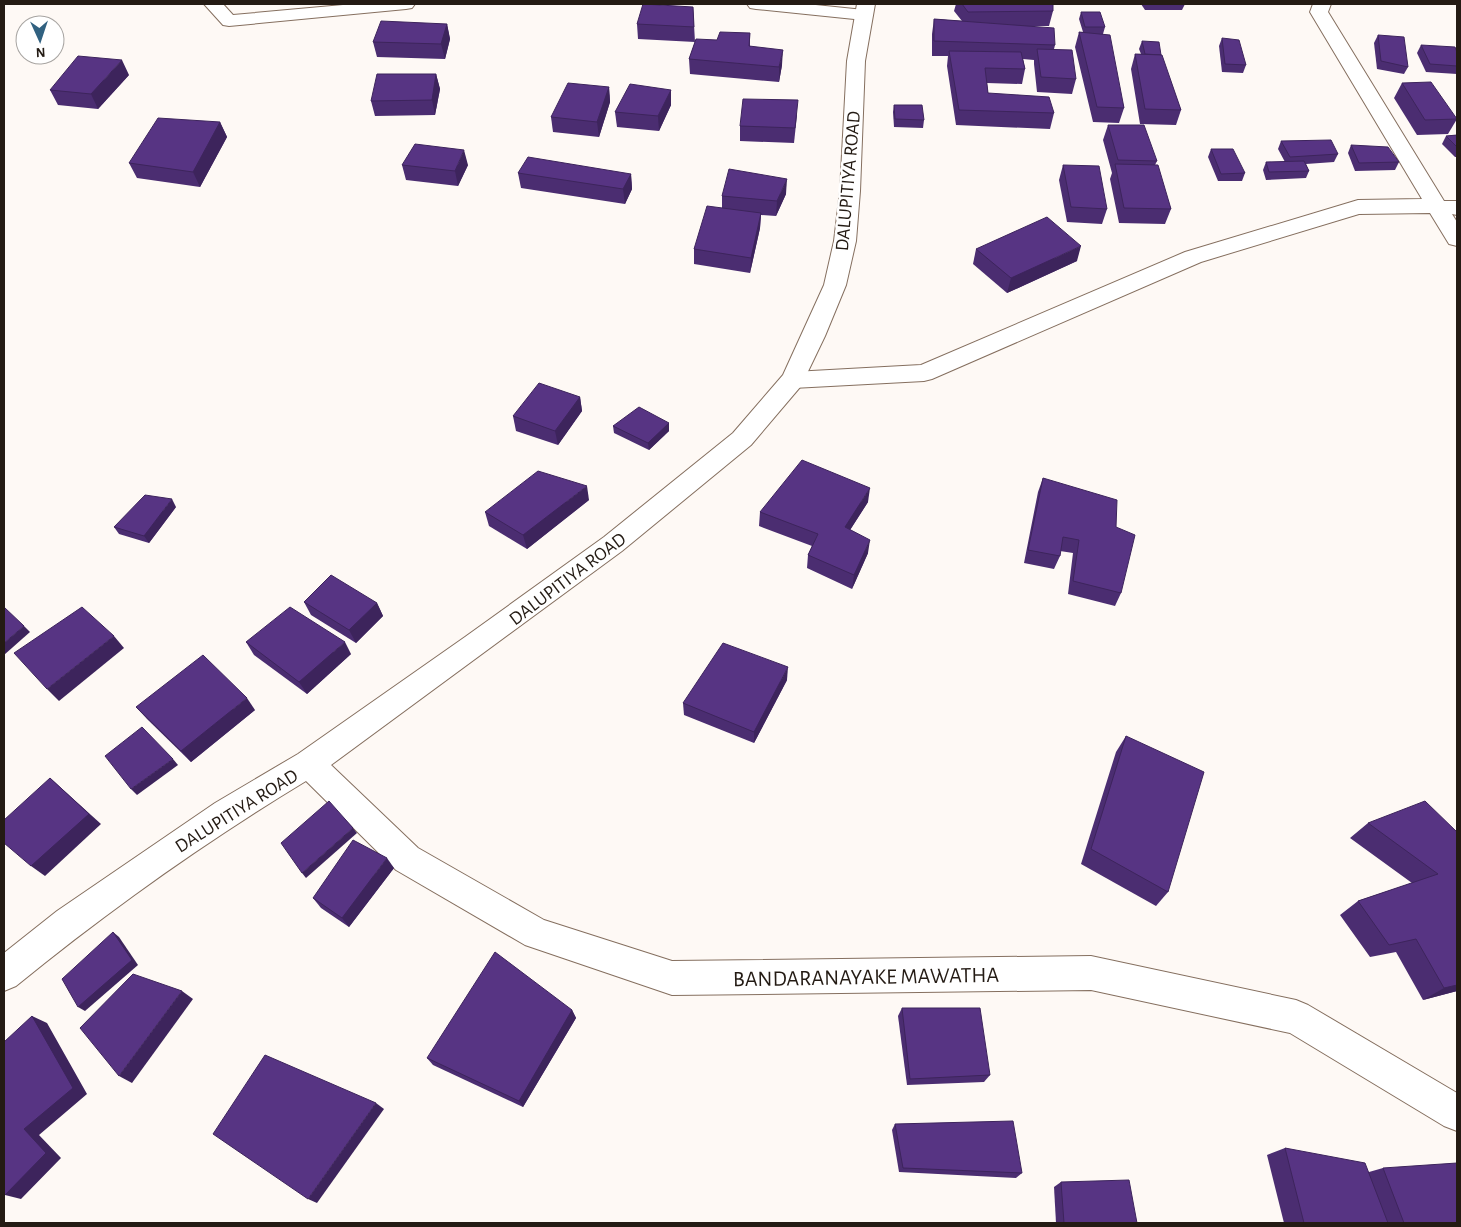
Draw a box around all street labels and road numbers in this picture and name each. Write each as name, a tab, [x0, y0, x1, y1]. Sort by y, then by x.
street label: DALUPITIYA ROAD	[833, 110, 864, 252]
street label: DALUPITIYA ROAD	[506, 529, 630, 629]
street label: DALUPITIYA ROAD	[172, 766, 301, 857]
street label: BANDARANAYAKE MAWATHA	[733, 964, 1000, 990]

